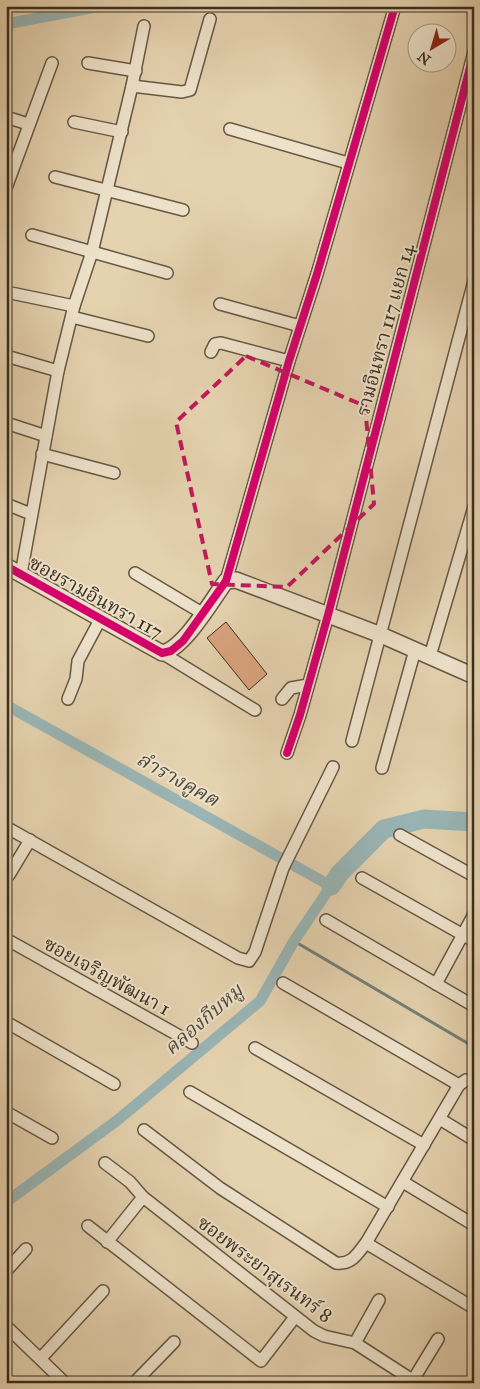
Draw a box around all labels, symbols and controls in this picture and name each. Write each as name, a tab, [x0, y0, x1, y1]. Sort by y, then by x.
north arrow	[408, 22, 458, 72]
text: N	[414, 47, 434, 68]
street label: รามอินทรา 117 แยก 14	[351, 241, 419, 418]
street label: ซอยรามอินทรา 117	[25, 551, 167, 643]
water label: ลำรางคูคต	[132, 747, 224, 813]
street label: ซอยเจริญพัฒนา 1	[40, 932, 174, 1020]
water label: คลองกีบหมู	[159, 978, 249, 1061]
street label: ซอยพระยาสุเรนทร์ 8	[192, 1211, 337, 1328]

